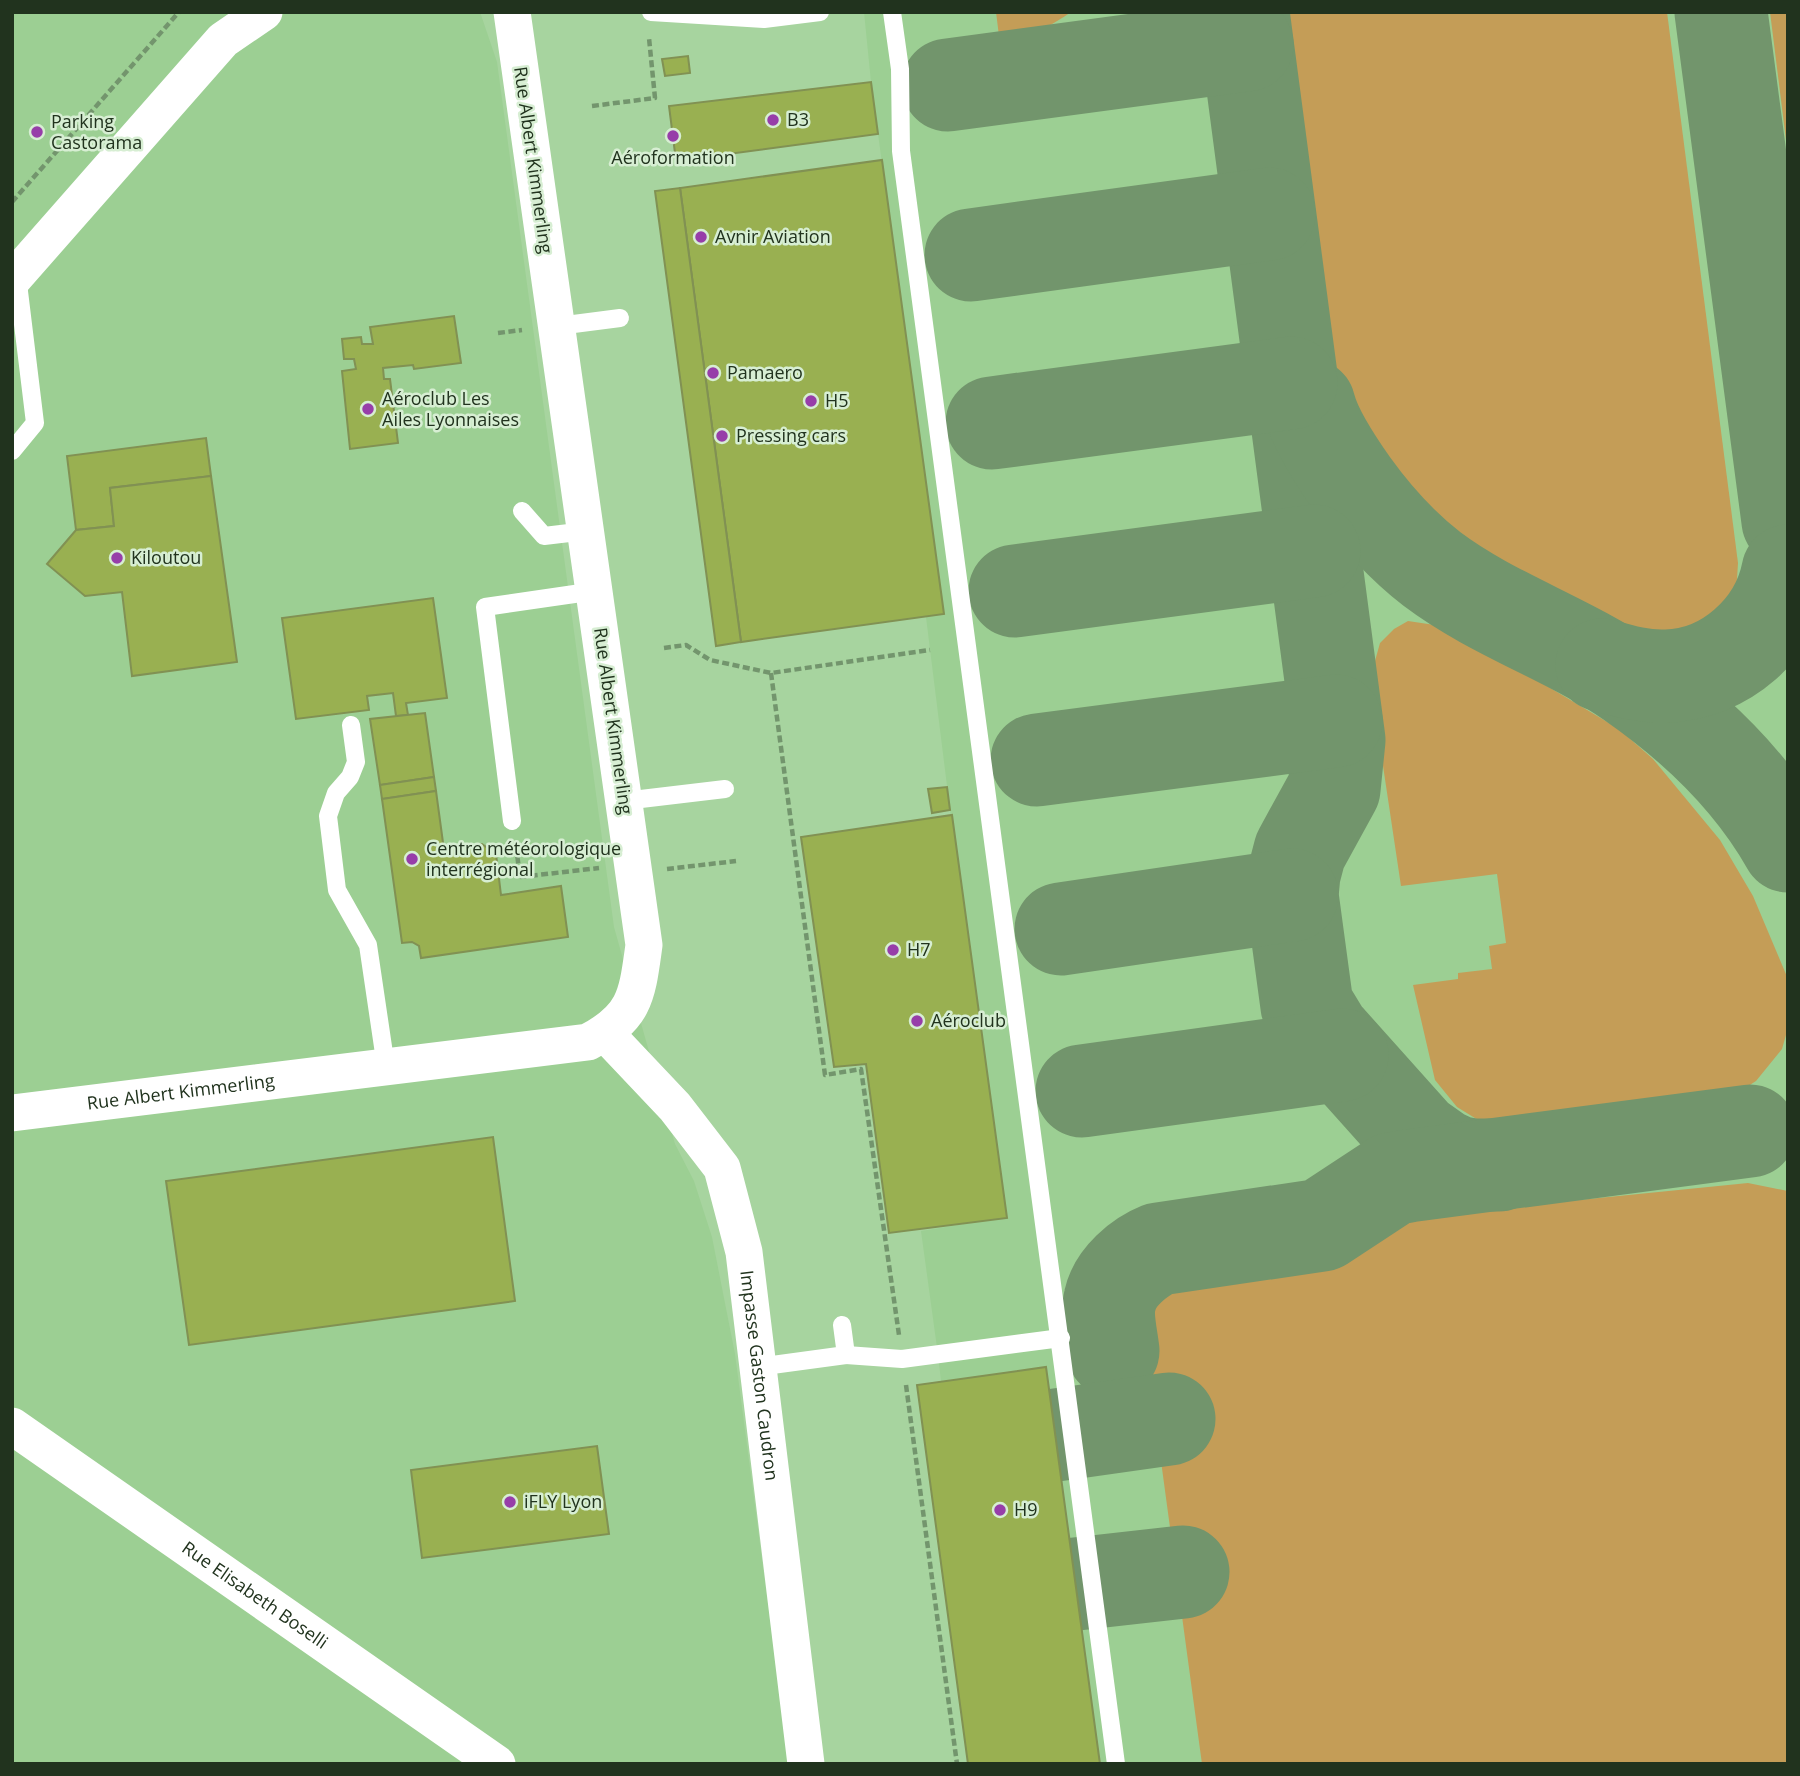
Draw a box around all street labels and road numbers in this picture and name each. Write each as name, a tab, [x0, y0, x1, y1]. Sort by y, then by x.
street label: Rue Albert Kimmerling	[509, 65, 559, 255]
street label: Rue Albert Kimmerling	[589, 626, 639, 816]
street label: Rue Albert Kimmerling	[85, 1068, 276, 1115]
street label: Impasse Gaston Caudron	[735, 1269, 785, 1482]
street label: Rue Elisabeth Boselli	[178, 1535, 333, 1654]

